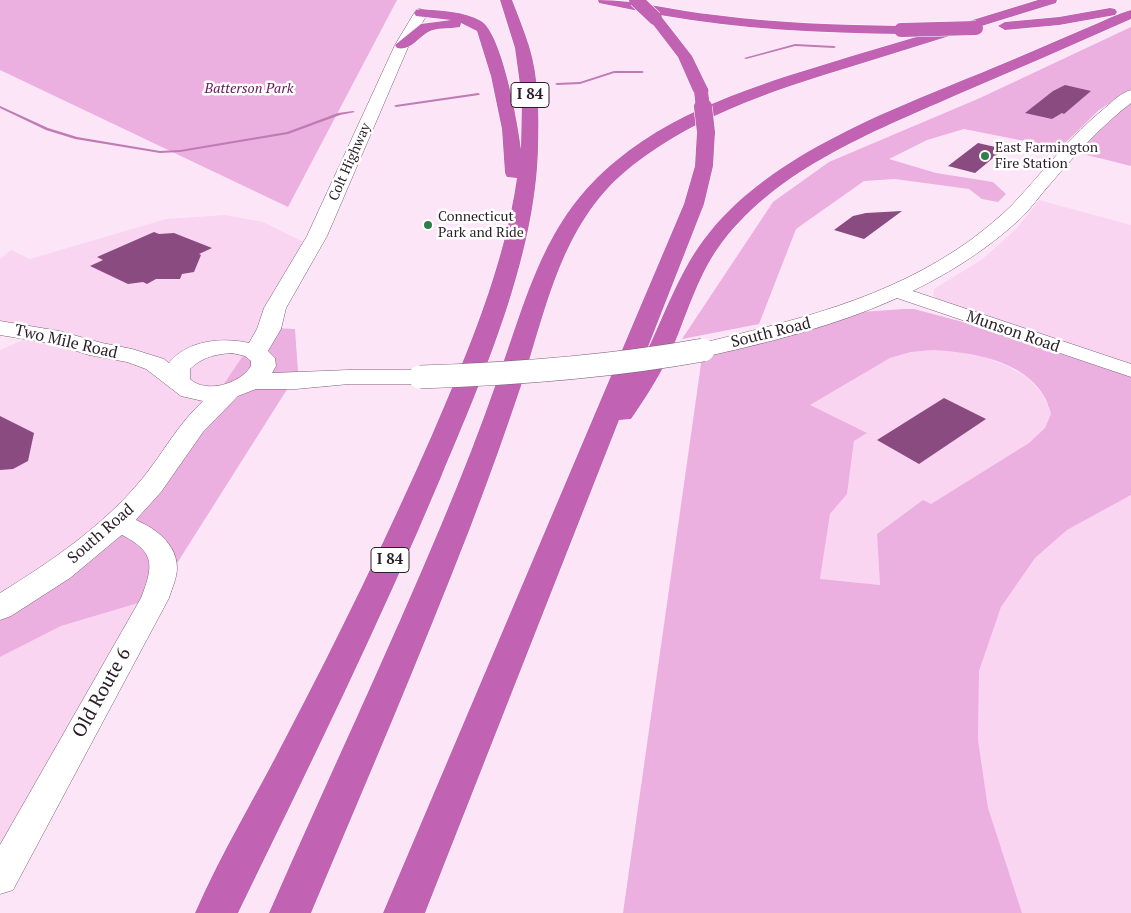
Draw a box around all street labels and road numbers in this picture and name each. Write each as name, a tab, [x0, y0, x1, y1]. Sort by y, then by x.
road number: I 84	[511, 82, 549, 108]
street label: Colt Highway	[325, 120, 375, 204]
street label: Munson Road	[964, 307, 1062, 357]
street label: South Road	[729, 314, 813, 352]
street label: Two Mile Road	[13, 321, 119, 363]
street label: South Road	[64, 500, 138, 568]
road number: I 84	[371, 548, 409, 572]
street label: Old Route 6	[68, 644, 136, 742]

